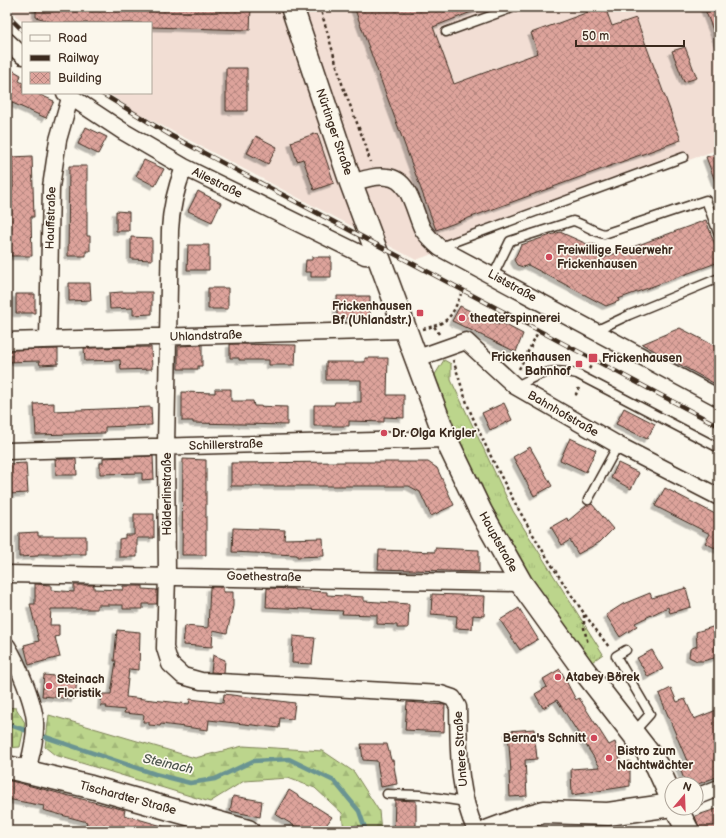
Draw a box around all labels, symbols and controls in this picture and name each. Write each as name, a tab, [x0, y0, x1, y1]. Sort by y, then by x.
legend	[22, 22, 152, 94]
scale bar	[576, 22, 684, 48]
text: 50 m	[582, 29, 609, 44]
text: Road	[58, 31, 87, 46]
text: Railway	[58, 51, 100, 66]
text: Building	[58, 71, 102, 86]
street label: Nürtinger Straße	[312, 87, 356, 177]
street label: Ailestraße	[189, 164, 245, 202]
street label: Hauffstraße	[42, 186, 60, 250]
place label: Freiwillige Feuerwehr Frickenhausen	[557, 243, 673, 272]
marker: Freiwillige Feuerwehr Frickenhausen	[544, 252, 554, 262]
street label: Liststraße	[485, 266, 539, 306]
place label: Frickenhausen Bf (Uhlandstr.)	[332, 299, 412, 328]
marker: Frickenhausen Bf (Uhlandstr.)	[415, 308, 425, 318]
place label: theaterspinnerei	[469, 311, 560, 326]
marker: theaterspinnerei	[457, 313, 467, 323]
street label: Uhlandstraße	[169, 327, 243, 345]
place label: Frickenhausen Bahnhof	[491, 350, 572, 379]
place label: Frickenhausen	[602, 351, 682, 366]
marker: Frickenhausen	[587, 352, 599, 364]
marker: Frickenhausen Bahnhof	[574, 359, 584, 369]
street label: Bahnhofstraße	[525, 388, 601, 440]
place label: Dr. Olga Krigler	[392, 426, 477, 441]
marker: Dr. Olga Krigler	[379, 428, 389, 438]
street label: Schillerstraße	[189, 436, 263, 454]
street label: Hölderlinstraße	[160, 452, 175, 536]
street label: Hauptstraße	[475, 509, 521, 575]
street label: Goethestraße	[227, 569, 301, 585]
place label: Atabey Börek	[565, 670, 640, 685]
place label: Steinach Floristik	[57, 672, 105, 701]
marker: Atabey Börek	[553, 672, 563, 682]
marker: Steinach Floristik	[44, 681, 54, 691]
street label: Untere Straße	[451, 711, 471, 787]
place label: Berna's Schnitt	[503, 731, 586, 746]
marker: Berna's Schnitt	[589, 733, 599, 743]
place label: Bistro zum Nachtwächter	[617, 744, 693, 773]
water label: Steinach	[141, 750, 195, 778]
marker: Bistro zum Nachtwächter	[604, 753, 614, 763]
north arrow	[664, 776, 704, 816]
street label: Tischardter Straße	[78, 778, 178, 818]
text: N	[681, 780, 693, 795]

